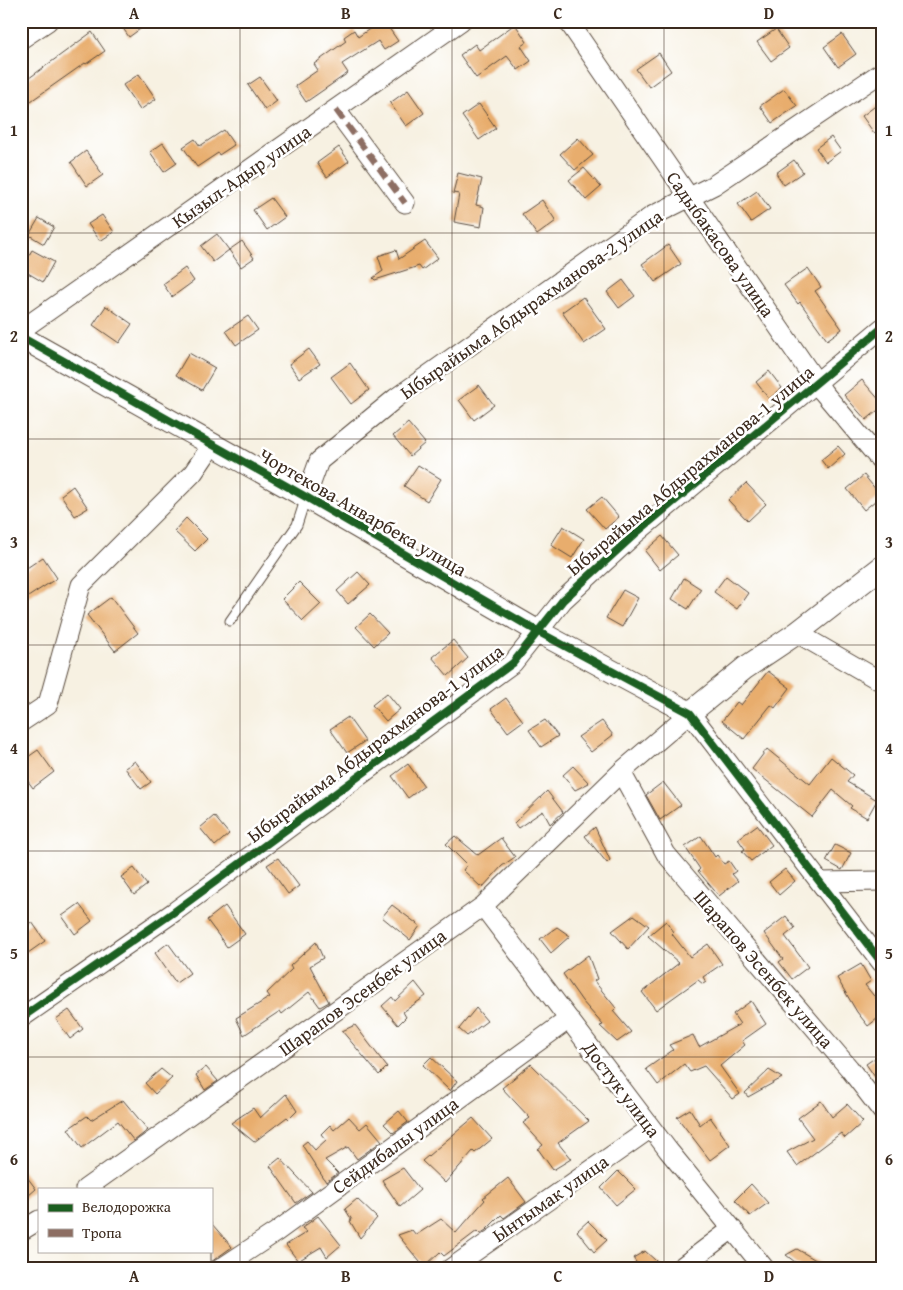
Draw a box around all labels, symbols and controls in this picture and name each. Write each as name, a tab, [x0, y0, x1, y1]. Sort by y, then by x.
text: A	[129, 1, 140, 25]
text: B	[341, 1, 351, 25]
text: C	[553, 1, 563, 25]
text: D	[764, 1, 774, 25]
street label: Кызыл-Адыр улица	[166, 117, 316, 235]
text: 1	[10, 118, 18, 142]
text: 1	[885, 118, 893, 142]
street label: Садыбакасова улица	[660, 165, 782, 323]
street label: Ыбырайыма Абдырахманова-2 улица	[394, 202, 668, 406]
text: 2	[10, 324, 18, 348]
text: 2	[885, 324, 893, 348]
street label: Ыбырайыма Абдырахманова-1 улица	[560, 358, 820, 582]
street label: Чортекова Анварбека улица	[254, 441, 472, 583]
text: 3	[10, 530, 18, 554]
text: 3	[885, 530, 893, 554]
street label: Ыбырайыма Абдырахманова-1 улица	[241, 637, 509, 849]
text: 4	[10, 736, 18, 760]
text: 4	[885, 736, 893, 760]
street label: Шарапов Эсенбек улица	[687, 884, 841, 1054]
street label: Шарапов Эсенбек улица	[272, 921, 452, 1063]
text: 5	[10, 941, 18, 965]
text: 5	[885, 941, 893, 965]
street label: Достук улица	[576, 1034, 668, 1143]
street label: Сейдибалы улица	[326, 1090, 464, 1200]
text: 6	[10, 1147, 18, 1171]
street label: Ынтымак улица	[486, 1147, 614, 1249]
text: 6	[885, 1147, 893, 1171]
legend	[38, 1188, 212, 1252]
text: Велодорожка	[82, 1196, 172, 1217]
text: Тропа	[82, 1222, 123, 1243]
text: A	[129, 1264, 140, 1288]
text: B	[341, 1264, 351, 1288]
text: C	[553, 1264, 563, 1288]
text: D	[764, 1264, 774, 1288]

